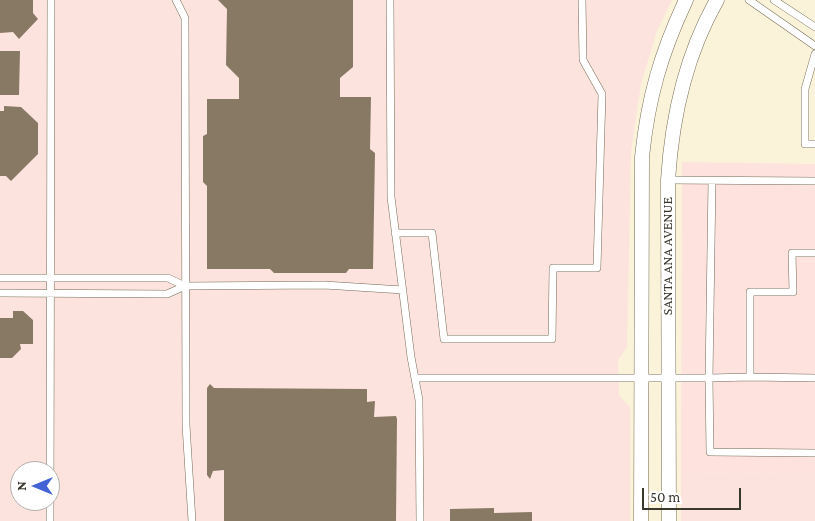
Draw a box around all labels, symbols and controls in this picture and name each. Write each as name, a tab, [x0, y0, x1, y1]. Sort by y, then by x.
street label: SANTA ANA AVENUE	[660, 197, 676, 315]
north arrow	[10, 461, 60, 511]
scale bar	[645, 478, 744, 510]
text: N	[13, 481, 29, 491]
text: 50 m	[650, 489, 680, 505]

